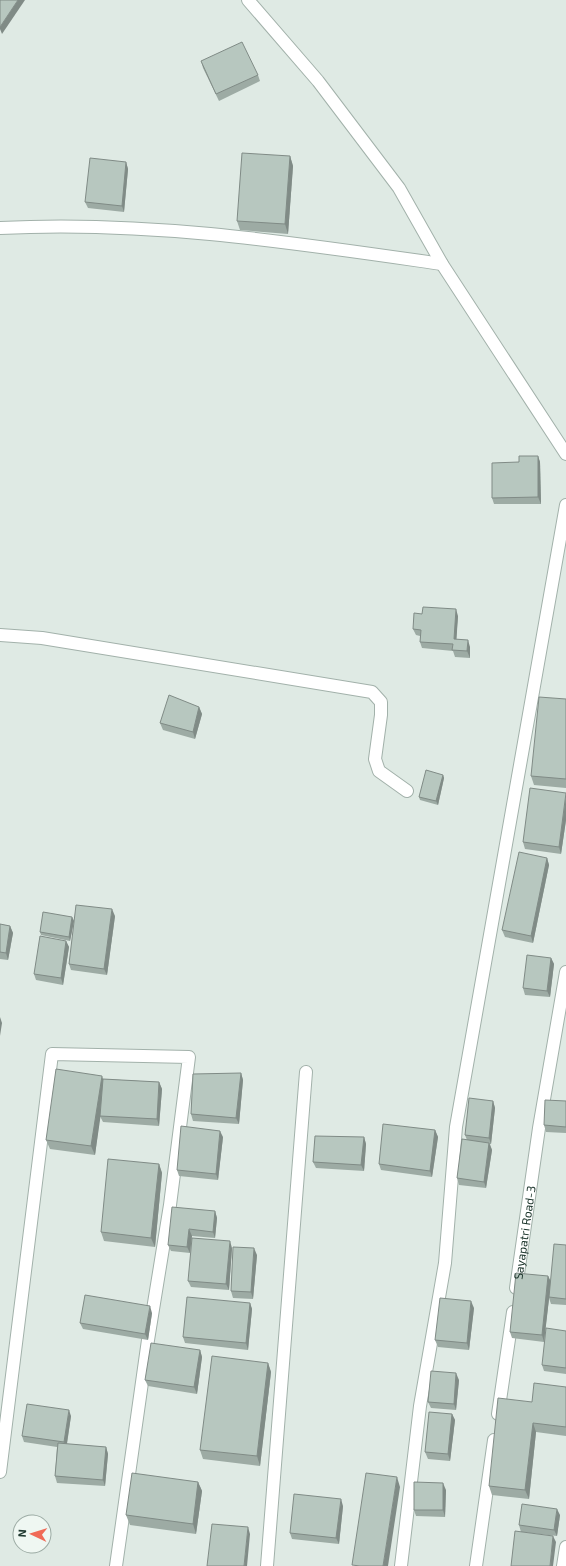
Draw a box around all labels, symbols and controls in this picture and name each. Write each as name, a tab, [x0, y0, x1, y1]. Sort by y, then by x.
street label: Sayapatri Road-3	[510, 1185, 538, 1280]
north arrow	[12, 1514, 52, 1554]
text: N	[15, 1529, 28, 1538]

